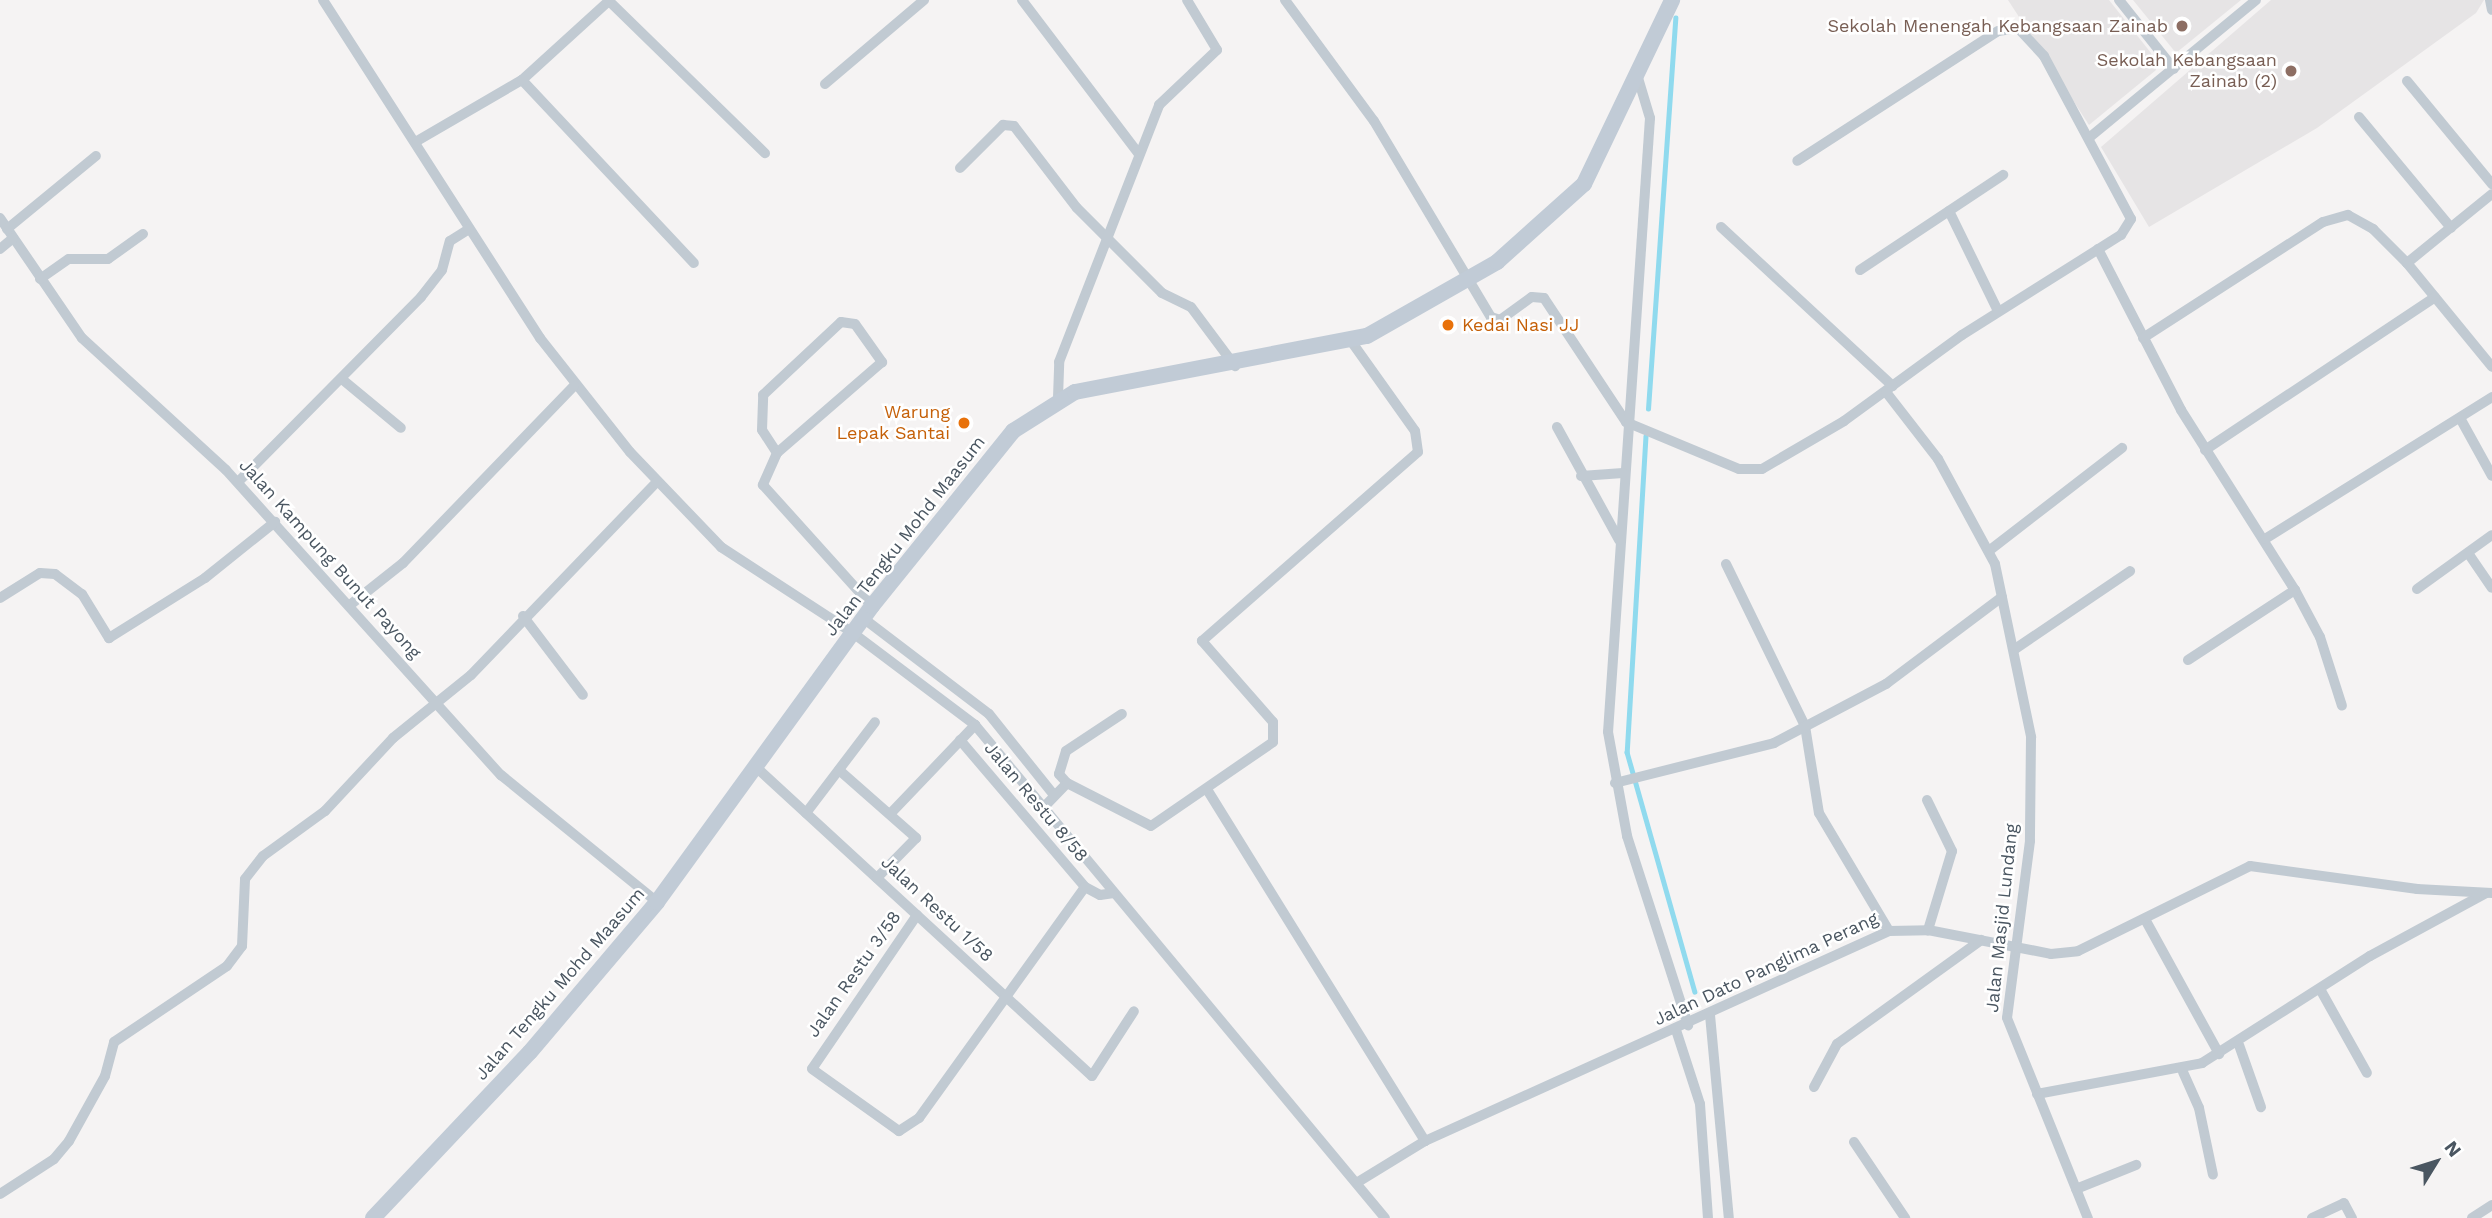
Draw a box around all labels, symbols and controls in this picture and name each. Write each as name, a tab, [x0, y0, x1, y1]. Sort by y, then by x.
place label: Sekolah Menengah Kebangsaan Zainab	[1827, 15, 2168, 37]
marker: Sekolah Menengah Kebangsaan Zainab	[2174, 18, 2190, 34]
place label: Sekolah Kebangsaan Zainab (2)	[2097, 50, 2277, 92]
marker: Sekolah Kebangsaan Zainab (2)	[2283, 63, 2299, 79]
place label: Kedai Nasi JJ	[1462, 314, 1580, 336]
marker: Kedai Nasi JJ	[1440, 317, 1456, 333]
place label: Warung Lepak Santai	[836, 402, 950, 444]
marker: Warung Lepak Santai	[956, 415, 972, 431]
street label: Jalan Tengku Mohd Maasum	[820, 431, 990, 641]
street label: Jalan Kampung Bunut Payong	[235, 455, 425, 663]
street label: Jalan Restu 8/58	[980, 738, 1092, 866]
street label: Jalan Masjid Lundang	[1981, 822, 2023, 1014]
street label: Jalan Restu 1/58	[876, 851, 998, 967]
street label: Jalan Tengku Mohd Maasum	[470, 883, 650, 1085]
street label: Jalan Restu 3/58	[802, 907, 906, 1041]
street label: Jalan Dato Panglima Perang	[1650, 907, 1882, 1031]
north arrow	[2401, 1127, 2471, 1197]
text: N	[2440, 1136, 2466, 1161]

